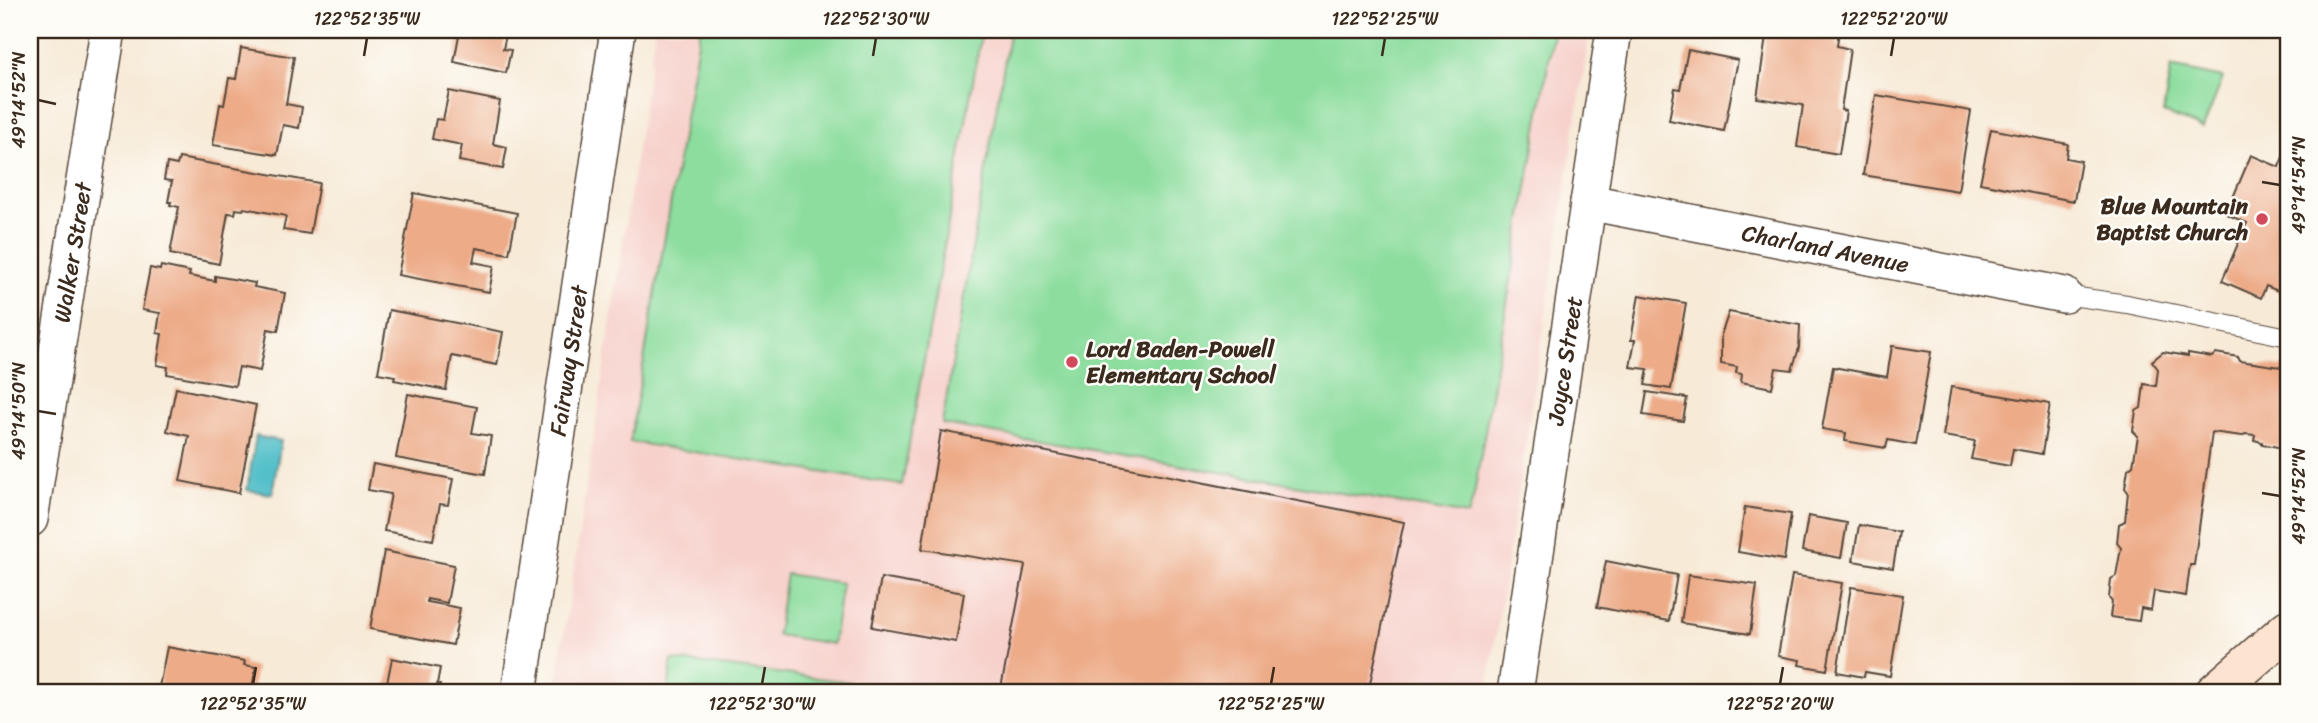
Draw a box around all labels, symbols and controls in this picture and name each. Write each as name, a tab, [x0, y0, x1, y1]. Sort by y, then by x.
text: 122°52'35"W	[314, 3, 421, 35]
text: 122°52'30"W	[823, 3, 931, 35]
text: 122°52'25"W	[1331, 3, 1440, 35]
text: 122°52'20"W	[1840, 3, 1949, 35]
text: 49°14'52"N	[3, 51, 35, 149]
text: 49°14'54"N	[2283, 136, 2315, 234]
street label: Walker Street	[42, 178, 105, 326]
place label: Blue Mountain Baptist Church	[2096, 186, 2248, 253]
marker: Blue Mountain Baptist Church	[2254, 211, 2270, 227]
street label: Charland Avenue	[1738, 213, 1913, 285]
street label: Fairway Street	[538, 281, 601, 439]
street label: Joyce Street	[1535, 294, 1595, 429]
place label: Lord Baden-Powell Elementary School	[1086, 329, 1277, 396]
marker: Lord Baden-Powell Elementary School	[1064, 354, 1080, 370]
text: 49°14'50"N	[3, 361, 35, 460]
text: 49°14'52"N	[2283, 447, 2315, 545]
text: 122°52'35"W	[200, 688, 307, 720]
text: 122°52'30"W	[709, 688, 817, 720]
text: 122°52'25"W	[1217, 688, 1326, 720]
text: 122°52'20"W	[1726, 688, 1835, 720]

